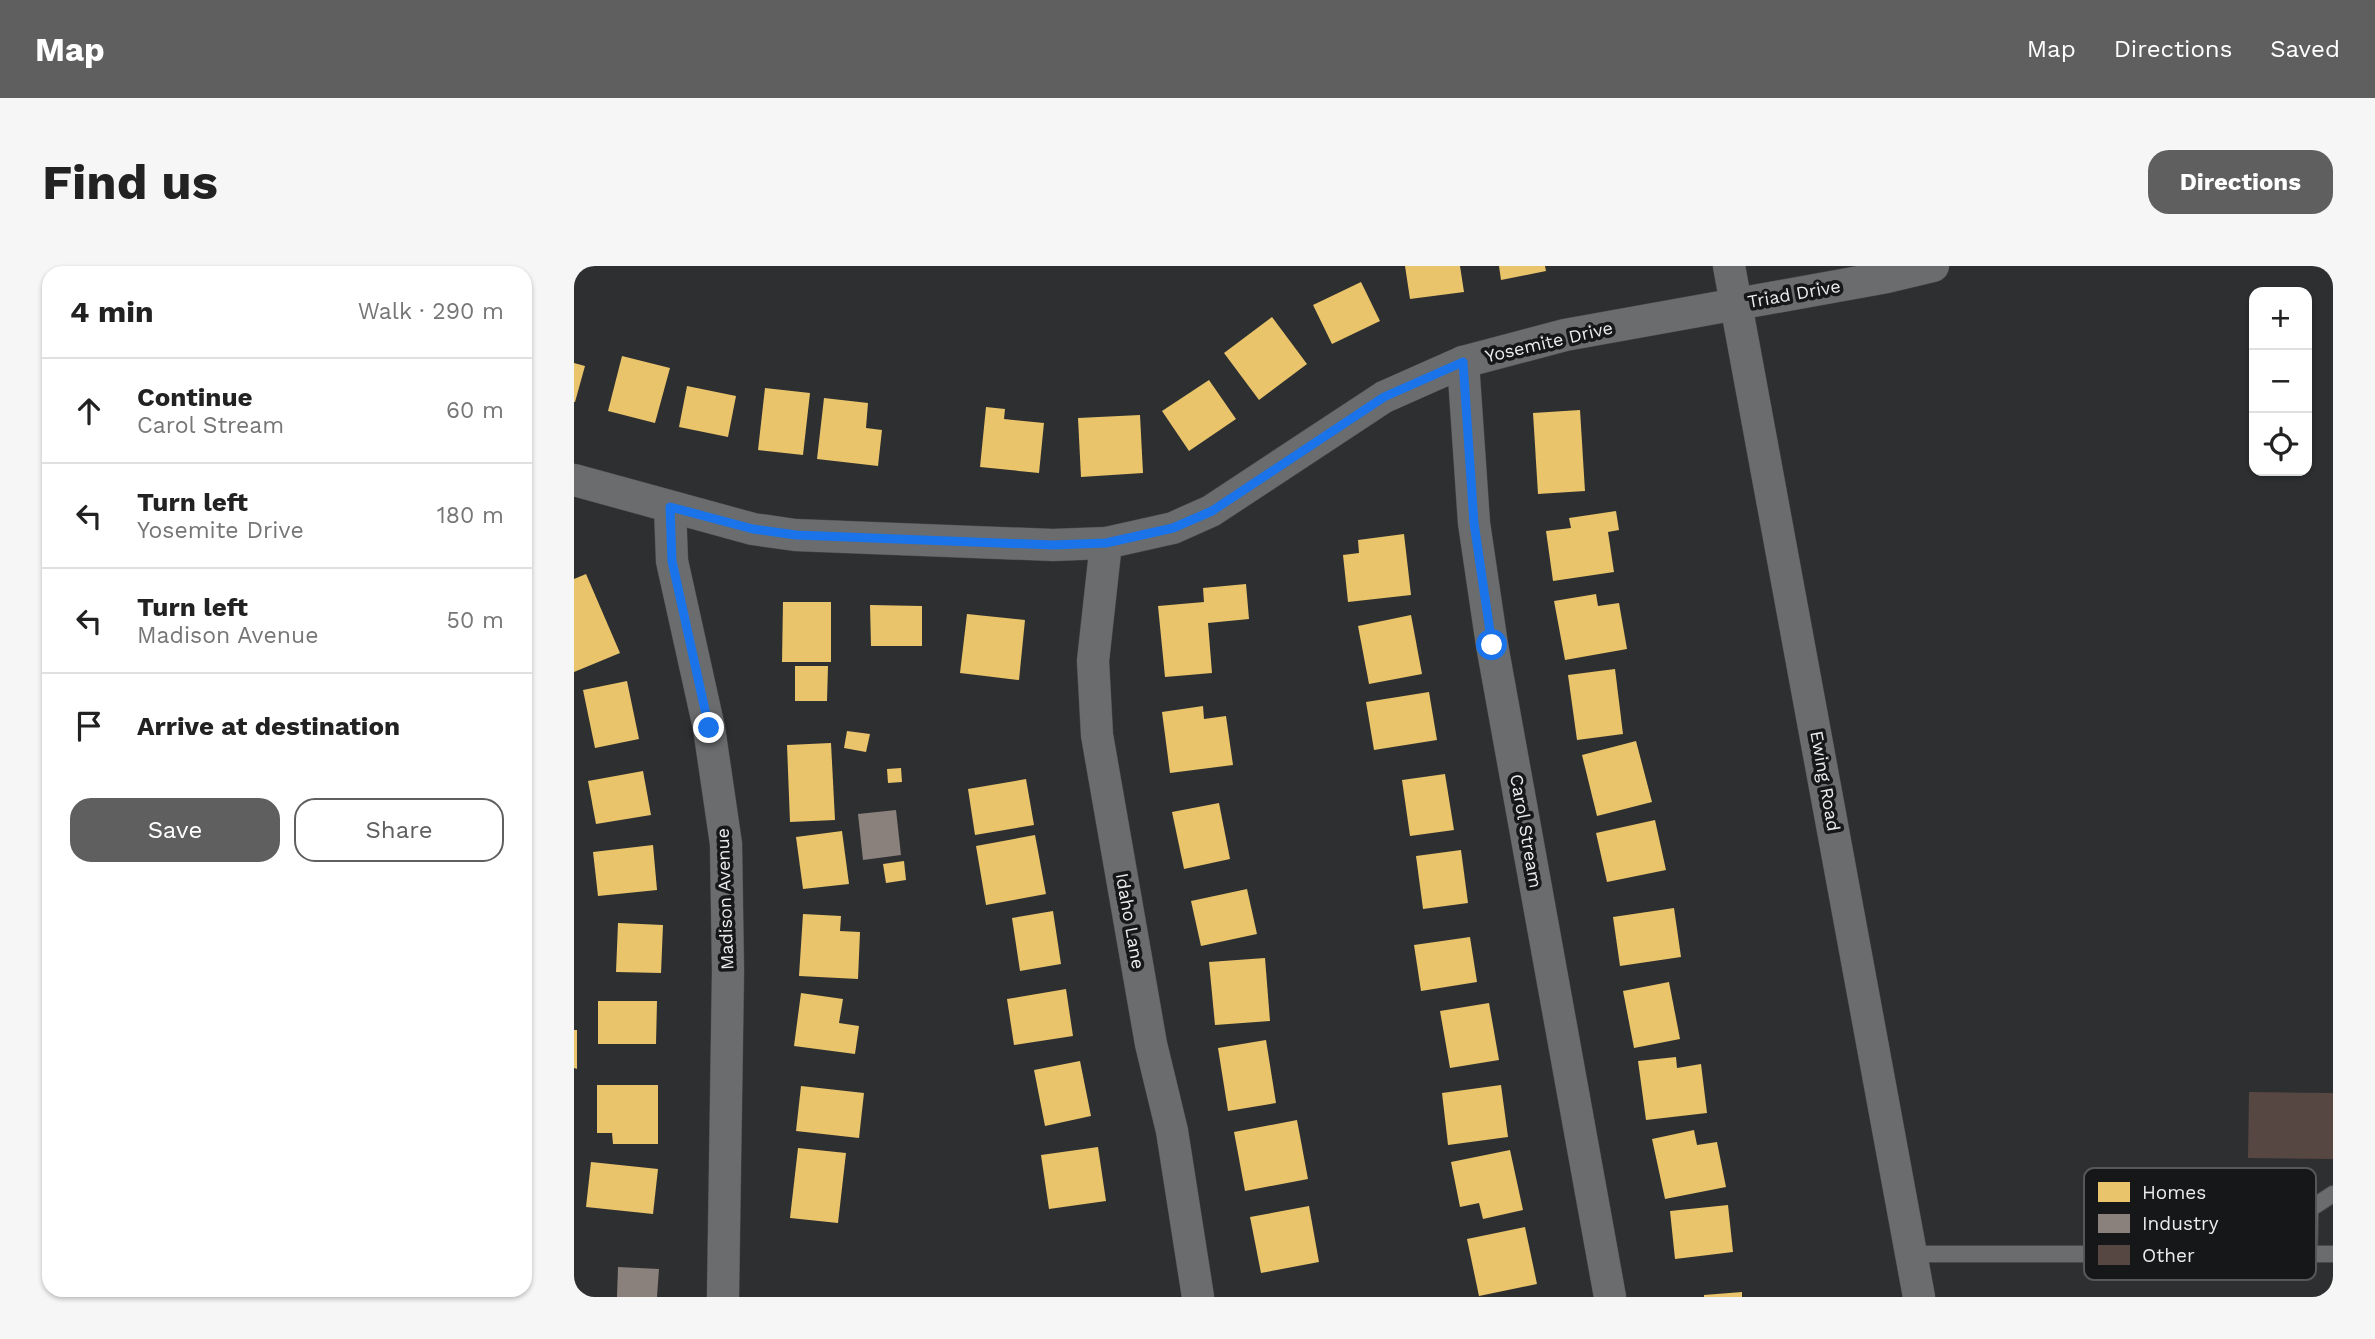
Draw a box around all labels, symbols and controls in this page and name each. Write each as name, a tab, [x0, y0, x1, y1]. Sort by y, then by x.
text: Map	[35, 30, 105, 69]
text: Map	[2027, 35, 2076, 63]
text: Directions	[2114, 35, 2232, 63]
text: Saved	[2270, 35, 2340, 63]
button: Directions	[2148, 150, 2333, 214]
text: Find us	[42, 153, 218, 211]
street label: Triad Drive	[1746, 275, 1842, 312]
map controls	[2249, 287, 2312, 476]
button: +	[2249, 287, 2312, 350]
text: 4 min	[70, 294, 154, 329]
text: Walk · 290 m	[358, 298, 504, 325]
street label: Yosemite Drive	[1483, 317, 1615, 366]
button: −	[2249, 350, 2312, 413]
text: Continue	[137, 382, 253, 412]
icon: ahead	[70, 392, 108, 430]
text: 60 m	[446, 397, 504, 424]
text: Carol Stream	[137, 412, 284, 439]
button: locate	[2249, 413, 2312, 476]
text: Turn left	[137, 487, 248, 517]
icon: left	[70, 497, 108, 535]
text: 180 m	[437, 502, 504, 529]
text: Yosemite Drive	[137, 517, 304, 544]
text: Turn left	[137, 592, 248, 622]
icon: left	[70, 602, 108, 640]
text: 50 m	[447, 607, 504, 634]
text: Madison Avenue	[137, 622, 319, 649]
route start	[1476, 629, 1507, 660]
icon: arrive	[70, 707, 108, 745]
text: Arrive at destination	[137, 711, 400, 741]
route end	[693, 712, 724, 743]
street label: Ewing Road	[1806, 729, 1845, 833]
street label: Carol Stream	[1506, 772, 1547, 890]
button: Save	[70, 798, 280, 862]
button: Share	[294, 798, 504, 862]
street label: Madison Avenue	[712, 828, 737, 970]
street label: Idaho Lane	[1112, 871, 1149, 971]
legend	[2084, 1168, 2316, 1280]
text: Homes	[2142, 1181, 2206, 1204]
text: Industry	[2142, 1212, 2219, 1235]
text: Other	[2142, 1244, 2195, 1267]

